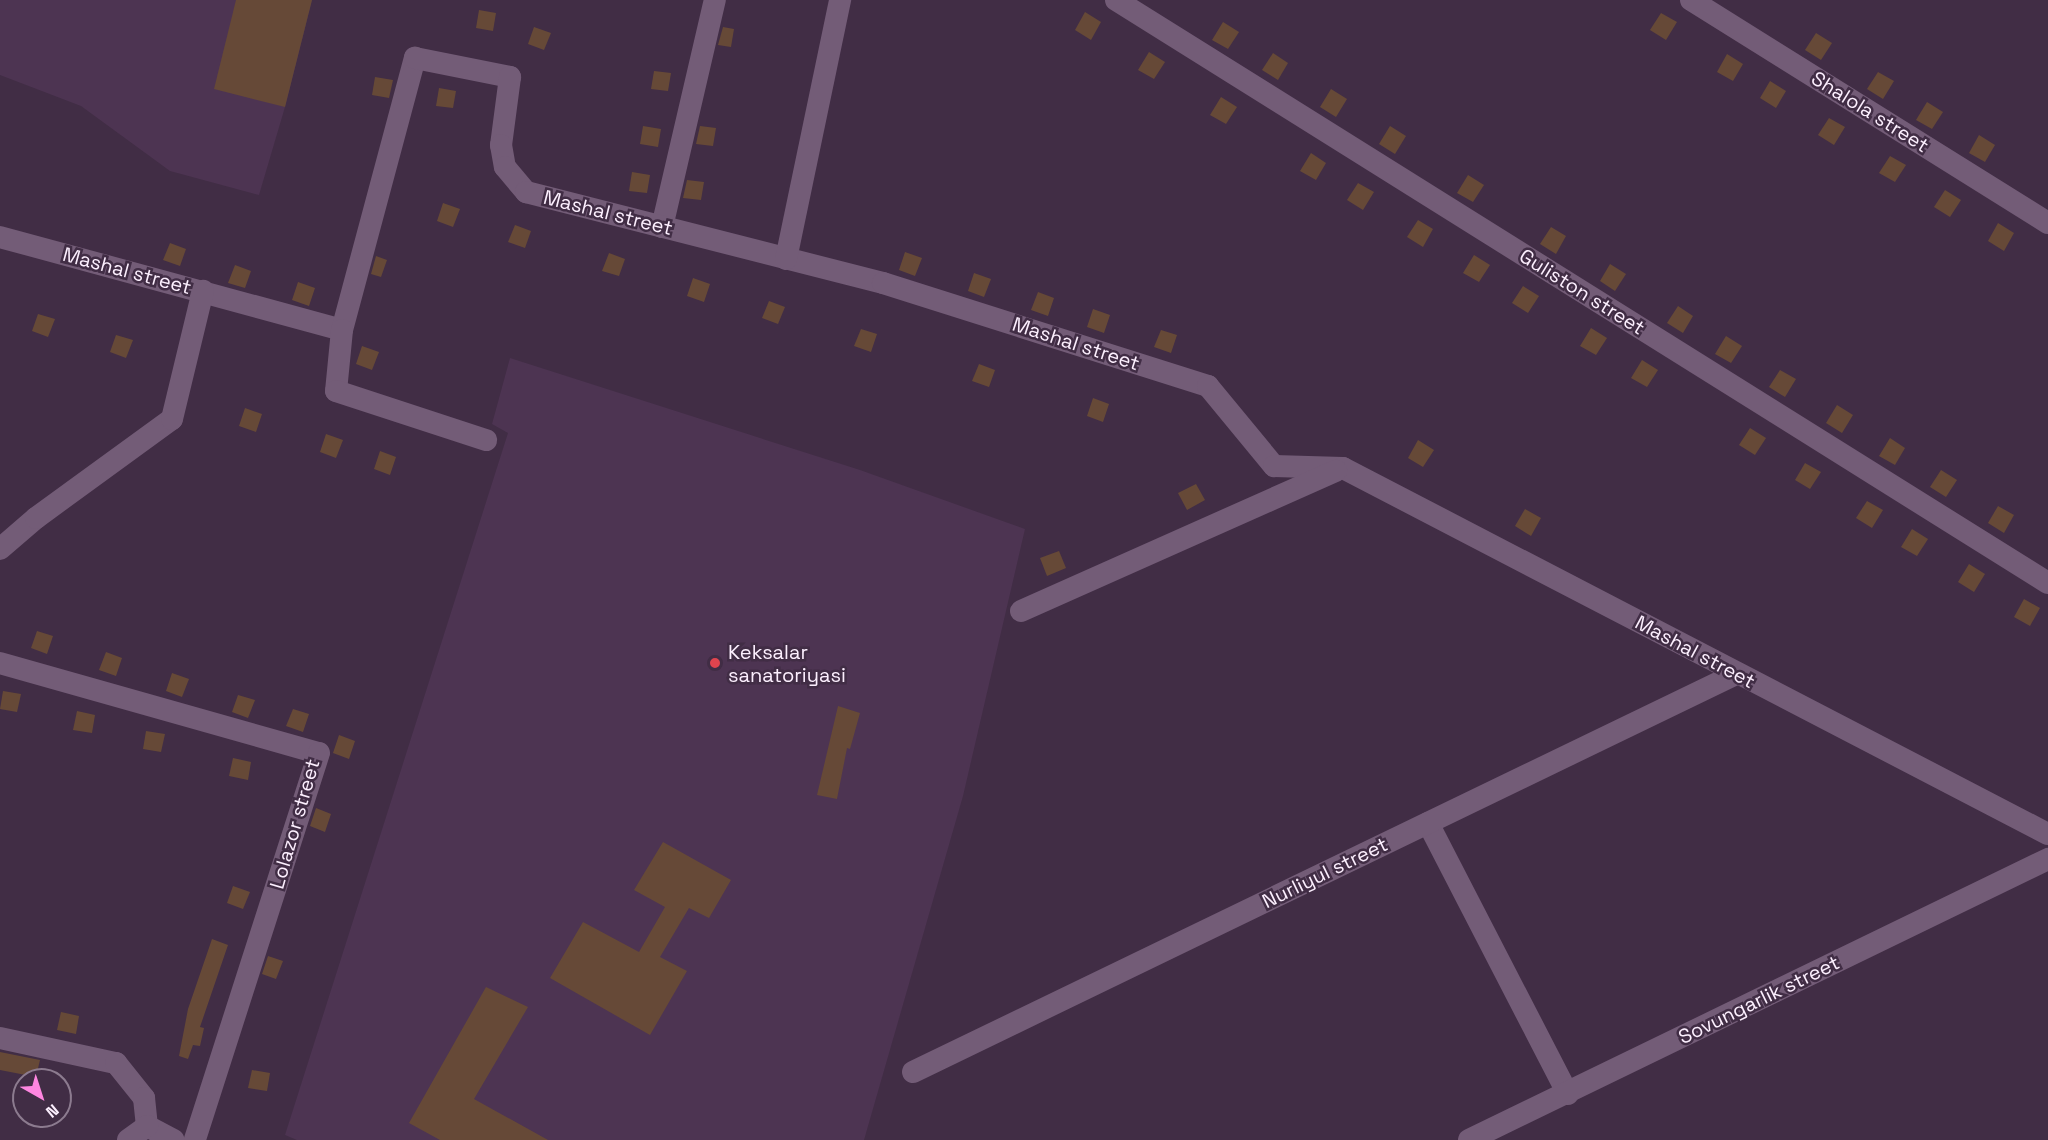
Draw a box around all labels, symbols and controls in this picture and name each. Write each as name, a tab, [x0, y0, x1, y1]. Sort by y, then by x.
street label: Shalola street	[1807, 66, 1933, 158]
street label: Mashal street	[541, 185, 675, 241]
street label: Mashal street	[60, 242, 194, 300]
street label: Guliston street	[1515, 244, 1649, 340]
street label: Mashal street	[1009, 312, 1143, 376]
street label: Mashal street	[1631, 610, 1759, 694]
place label: Keksalar sanatoriyasi	[728, 640, 846, 687]
marker: Keksalar sanatoriyasi	[706, 654, 724, 672]
street label: Lolazor street	[265, 756, 325, 892]
street label: Nurliyul street	[1258, 832, 1392, 914]
street label: Sovungarlik street	[1675, 951, 1843, 1049]
north arrow	[12, 1068, 72, 1128]
text: N	[42, 1099, 63, 1122]

